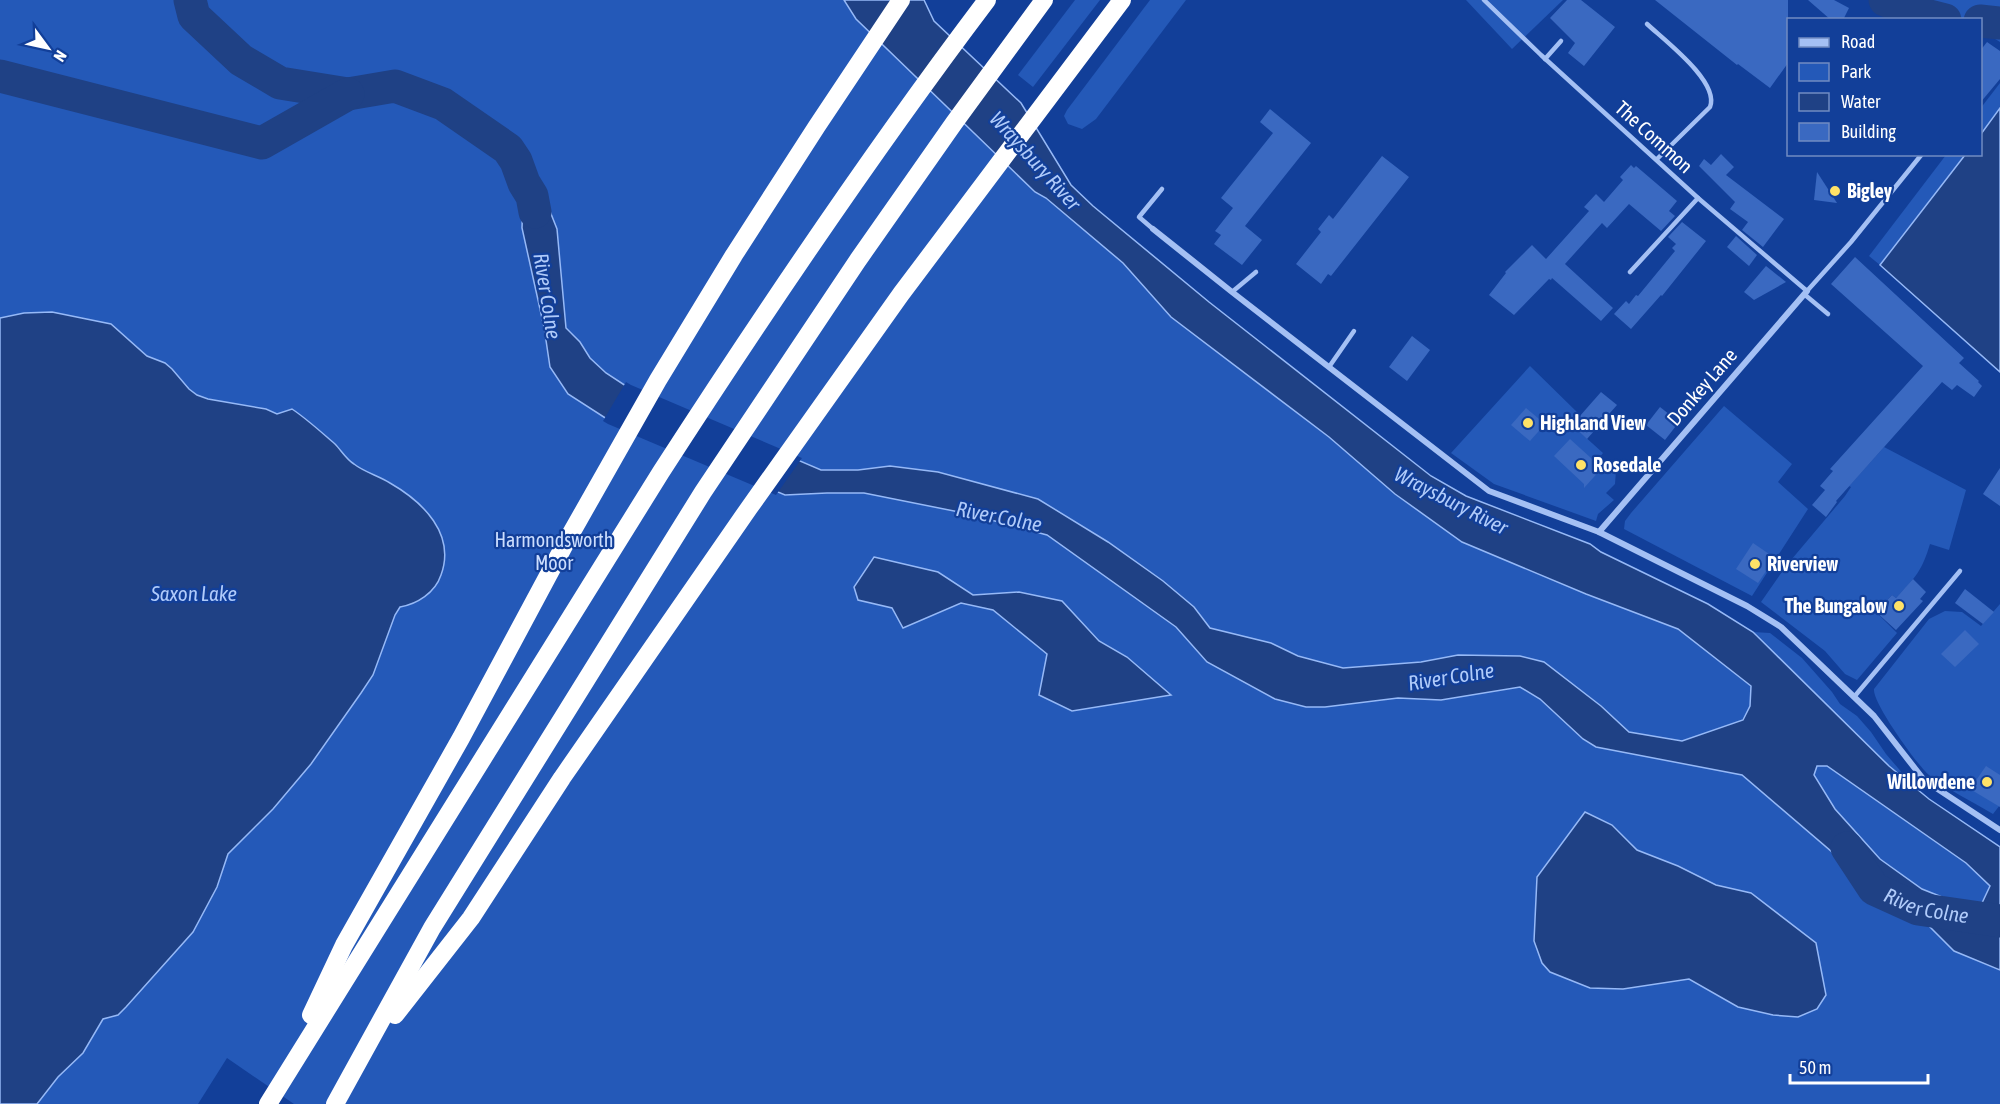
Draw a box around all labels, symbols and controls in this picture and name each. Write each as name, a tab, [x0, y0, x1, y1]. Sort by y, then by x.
north arrow	[18, 18, 78, 78]
legend	[1787, 18, 1982, 156]
text: Road	[1841, 31, 1875, 52]
text: N	[50, 47, 71, 65]
text: Park	[1841, 61, 1871, 82]
text: Water	[1841, 91, 1881, 112]
street label: The Common	[1611, 96, 1698, 177]
water label: Wraysbury River	[985, 106, 1087, 215]
text: Building	[1841, 121, 1896, 142]
place label: Bigley	[1847, 179, 1893, 202]
marker: Bigley	[1828, 184, 1842, 198]
water label: River Colne	[529, 251, 567, 341]
street label: Donkey Lane	[1662, 344, 1741, 430]
place label: Highland View	[1540, 411, 1646, 434]
marker: Highland View	[1521, 416, 1535, 430]
place label: Rosedale	[1593, 453, 1661, 476]
marker: Rosedale	[1574, 458, 1588, 472]
water label: Wraysbury River	[1391, 461, 1513, 539]
water label: River Colne	[954, 496, 1044, 536]
park label: Harmondsworth Moor	[494, 528, 614, 574]
place label: Riverview	[1767, 552, 1838, 575]
marker: Riverview	[1748, 557, 1762, 571]
water label: Saxon Lake	[150, 581, 237, 605]
place label: The Bungalow	[1785, 594, 1887, 617]
marker: The Bungalow	[1892, 599, 1906, 613]
water label: River Colne	[1406, 657, 1496, 695]
place label: Willowdene	[1886, 770, 1975, 793]
marker: Willowdene	[1980, 775, 1994, 789]
water label: River Colne	[1881, 882, 1970, 927]
scale bar	[1790, 1047, 1928, 1085]
text: 50 m	[1799, 1057, 1831, 1078]

